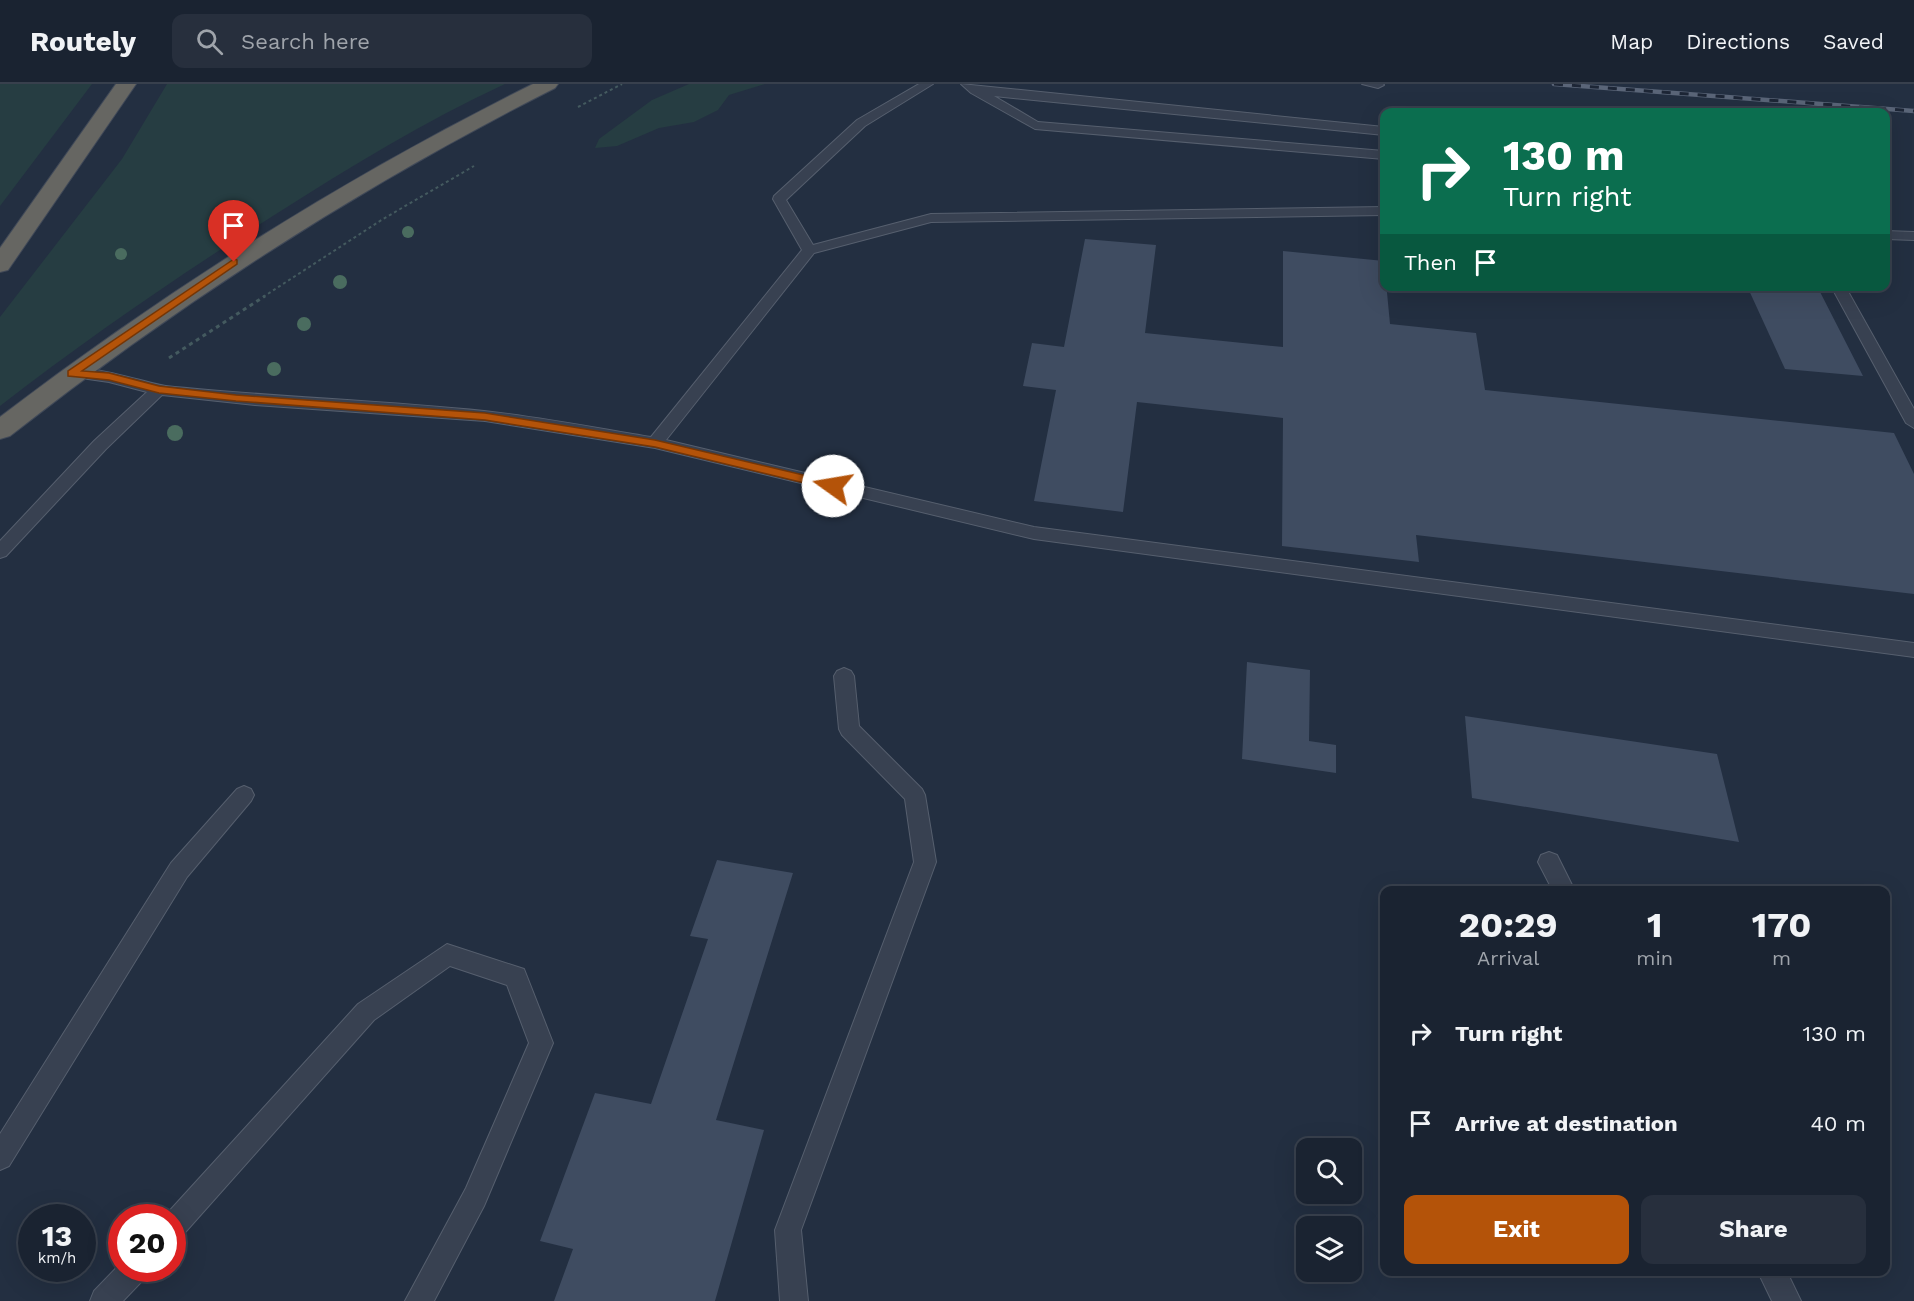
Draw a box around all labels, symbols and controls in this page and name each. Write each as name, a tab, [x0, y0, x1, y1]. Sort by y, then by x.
search box	[172, 14, 592, 68]
text: Routely	[30, 25, 136, 58]
icon: search	[193, 25, 226, 58]
text: Search here	[241, 29, 370, 54]
text: Map	[1610, 29, 1653, 54]
text: Directions	[1686, 29, 1790, 54]
text: Saved	[1823, 29, 1884, 54]
text: 130 m	[1503, 131, 1625, 180]
icon: right	[1404, 132, 1482, 210]
text: Turn right	[1503, 181, 1632, 213]
pin	[208, 200, 259, 262]
icon: arrive	[217, 209, 250, 242]
icon: arrive	[1469, 246, 1502, 279]
text: Then	[1404, 250, 1457, 275]
position arrow	[801, 454, 865, 518]
text: 20:29	[1459, 904, 1558, 946]
text: 1	[1647, 904, 1662, 946]
text: 170	[1752, 904, 1811, 946]
text: Arrival	[1477, 946, 1539, 970]
text: min	[1636, 946, 1673, 970]
text: m	[1772, 946, 1791, 970]
icon: right	[1404, 1017, 1437, 1050]
text: Turn right	[1455, 1021, 1562, 1046]
text: 130 m	[1802, 1021, 1866, 1046]
icon: arrive	[1404, 1107, 1437, 1140]
text: Arrive at destination	[1455, 1111, 1678, 1136]
text: 40 m	[1810, 1111, 1866, 1136]
map controls	[1296, 1138, 1362, 1282]
button: search	[1296, 1138, 1362, 1204]
button: Exit	[1404, 1195, 1629, 1264]
button: Share	[1641, 1195, 1866, 1264]
speed limit sign: 20	[108, 1204, 186, 1282]
button: layers	[1296, 1216, 1362, 1282]
text: 13	[42, 1218, 72, 1253]
text: km/h	[38, 1249, 76, 1267]

